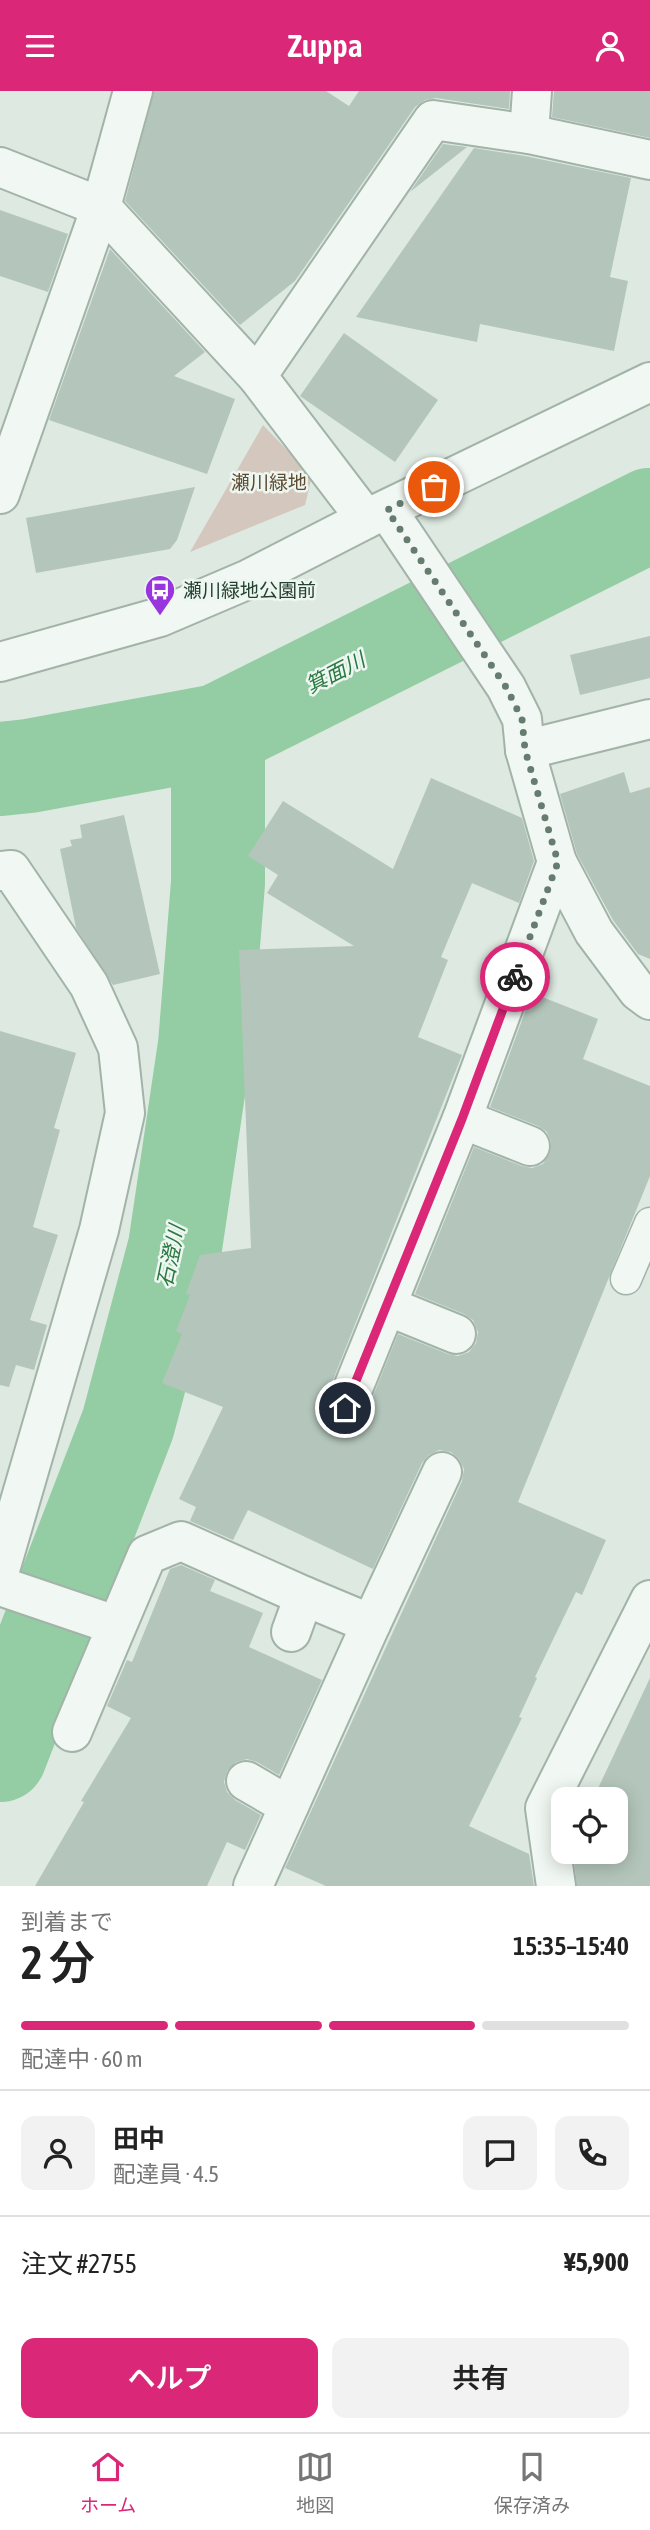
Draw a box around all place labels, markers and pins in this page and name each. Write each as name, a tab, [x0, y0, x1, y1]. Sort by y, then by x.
pin	[404, 457, 464, 517]
bus stop icon: 瀬川緑地公園前	[143, 573, 177, 617]
place label: 瀬川緑地公園前	[183, 579, 316, 601]
pin	[315, 1378, 375, 1438]

